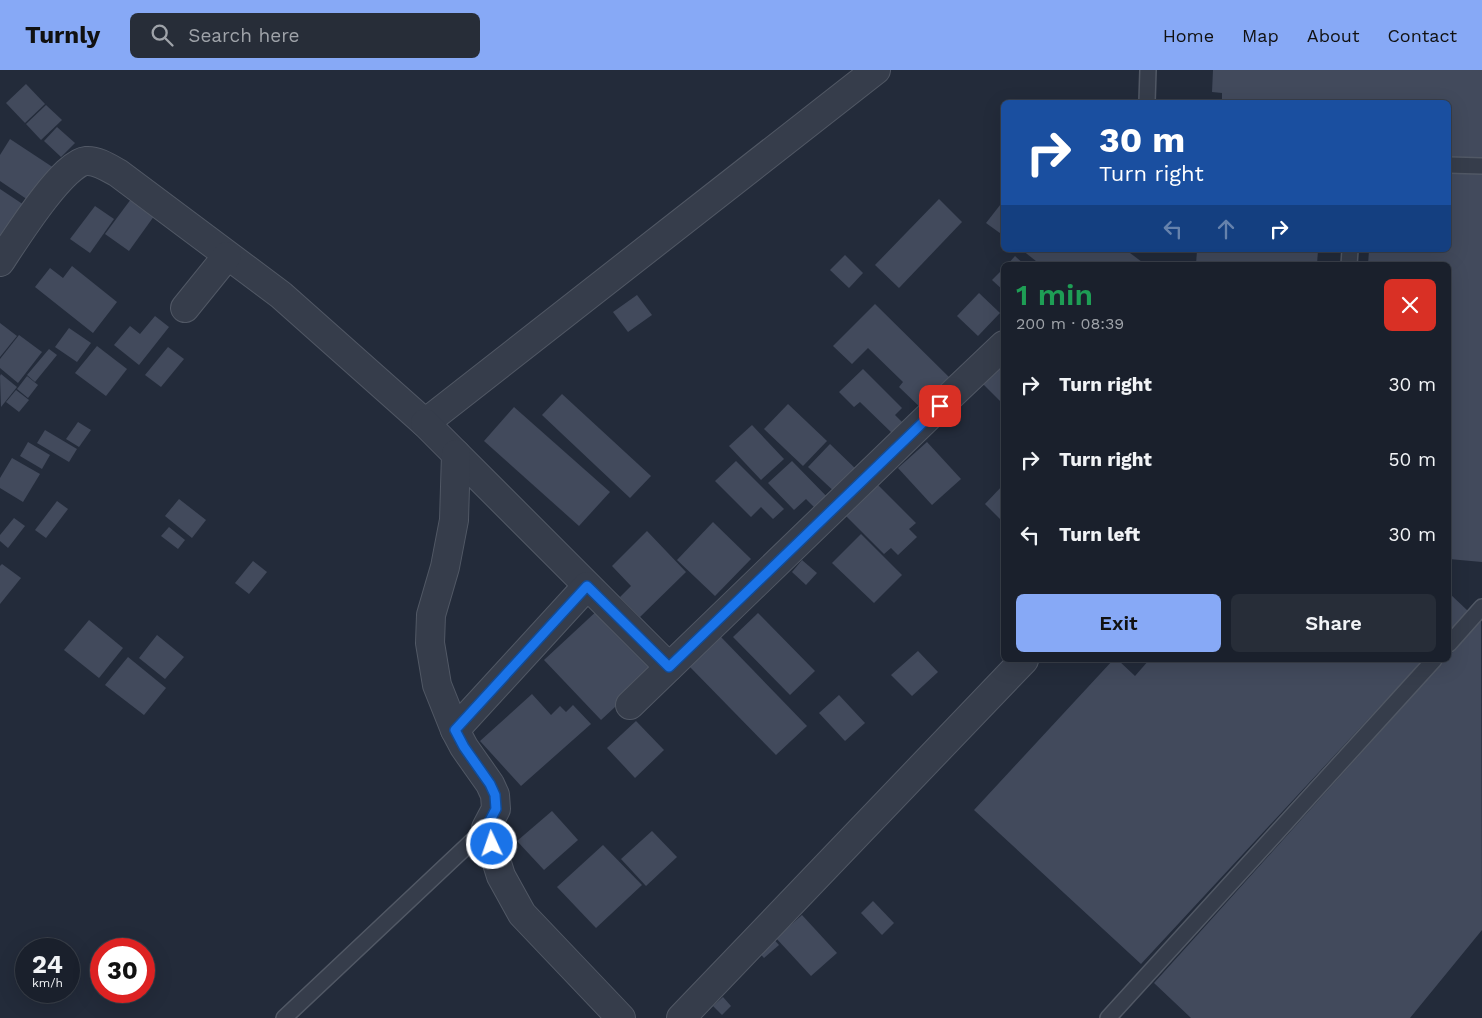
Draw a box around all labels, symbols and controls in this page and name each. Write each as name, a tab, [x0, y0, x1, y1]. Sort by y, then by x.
search box	[130, 13, 480, 58]
text: Turnly	[25, 21, 100, 49]
icon: search	[148, 21, 176, 49]
text: Search here	[188, 24, 300, 47]
text: Home	[1163, 25, 1214, 46]
text: Map	[1242, 25, 1279, 46]
text: About	[1307, 25, 1359, 46]
text: Contact	[1387, 25, 1457, 46]
text: 30 m	[1099, 119, 1185, 161]
icon: right	[1016, 120, 1081, 185]
text: Turn right	[1099, 161, 1204, 186]
icon: left	[1159, 215, 1187, 243]
icon: ahead	[1212, 215, 1240, 243]
icon: right	[1265, 215, 1293, 243]
text: 1 min	[1016, 277, 1093, 312]
button: close	[1384, 279, 1436, 331]
text: 200 m · 08:39	[1016, 314, 1124, 333]
icon: right	[1016, 371, 1044, 399]
text: Turn right	[1059, 373, 1152, 396]
text: 30 m	[1389, 373, 1436, 396]
pin	[919, 385, 961, 427]
icon: arrive	[926, 392, 954, 420]
icon: right	[1016, 446, 1044, 474]
text: Turn right	[1059, 448, 1152, 471]
text: 50 m	[1389, 448, 1436, 471]
icon: left	[1016, 521, 1044, 549]
text: Turn left	[1059, 523, 1140, 546]
text: 30 m	[1389, 523, 1436, 546]
button: Exit	[1016, 594, 1221, 652]
button: Share	[1231, 594, 1436, 652]
position arrow	[465, 817, 517, 869]
speed limit sign: 30	[90, 938, 155, 1003]
text: 24	[32, 950, 63, 979]
text: km/h	[32, 976, 63, 990]

